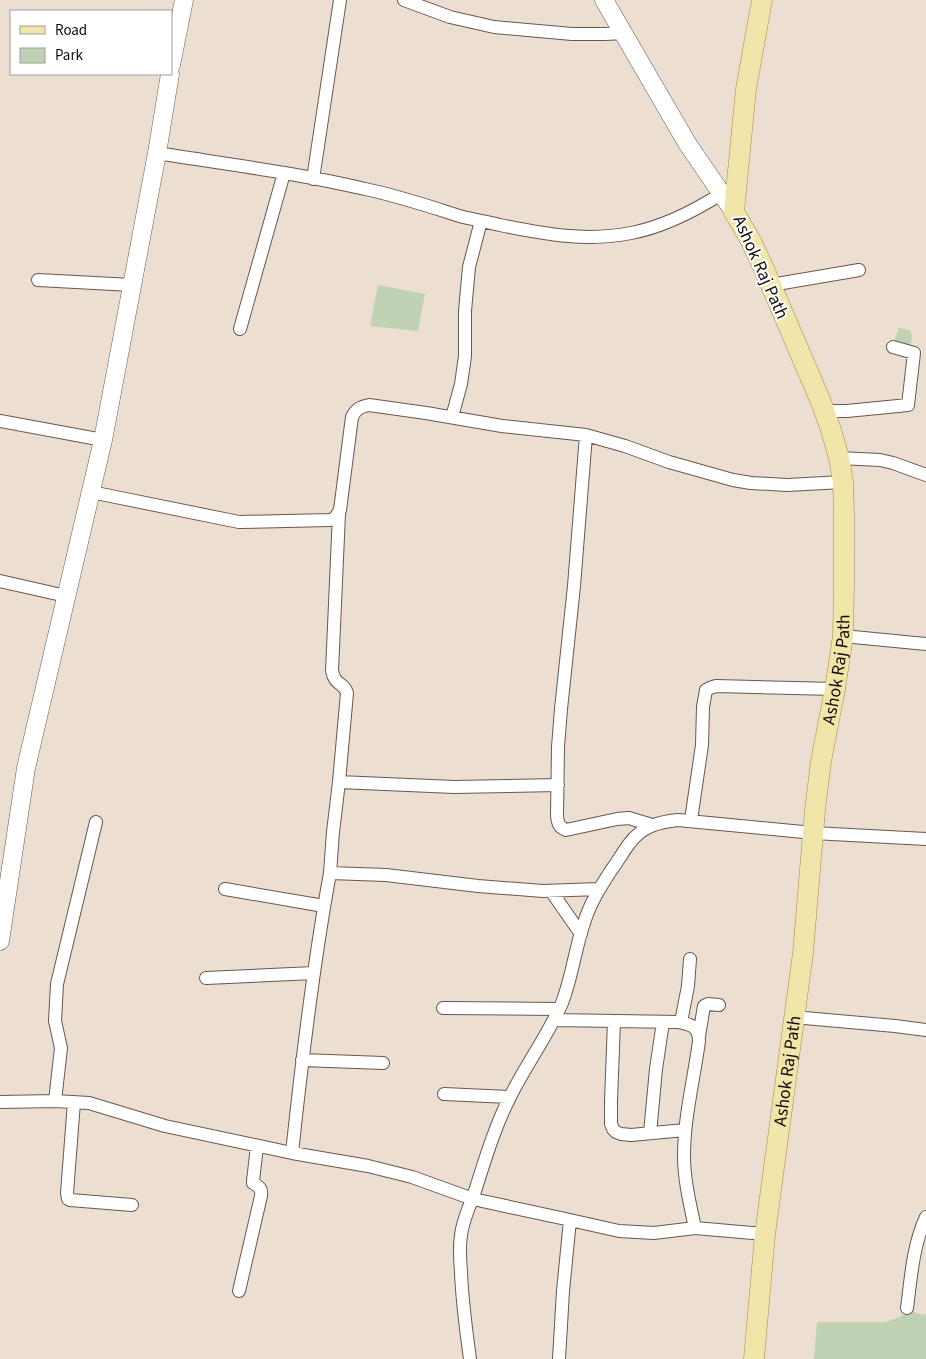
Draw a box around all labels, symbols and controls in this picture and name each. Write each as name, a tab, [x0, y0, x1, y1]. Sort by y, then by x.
legend	[10, 10, 172, 75]
text: Road	[55, 20, 87, 41]
text: Park	[55, 45, 84, 66]
street label: Ashok Raj Path	[727, 211, 795, 323]
street label: Ashok Raj Path	[816, 614, 856, 727]
street label: Ashok Raj Path	[768, 1014, 807, 1128]

